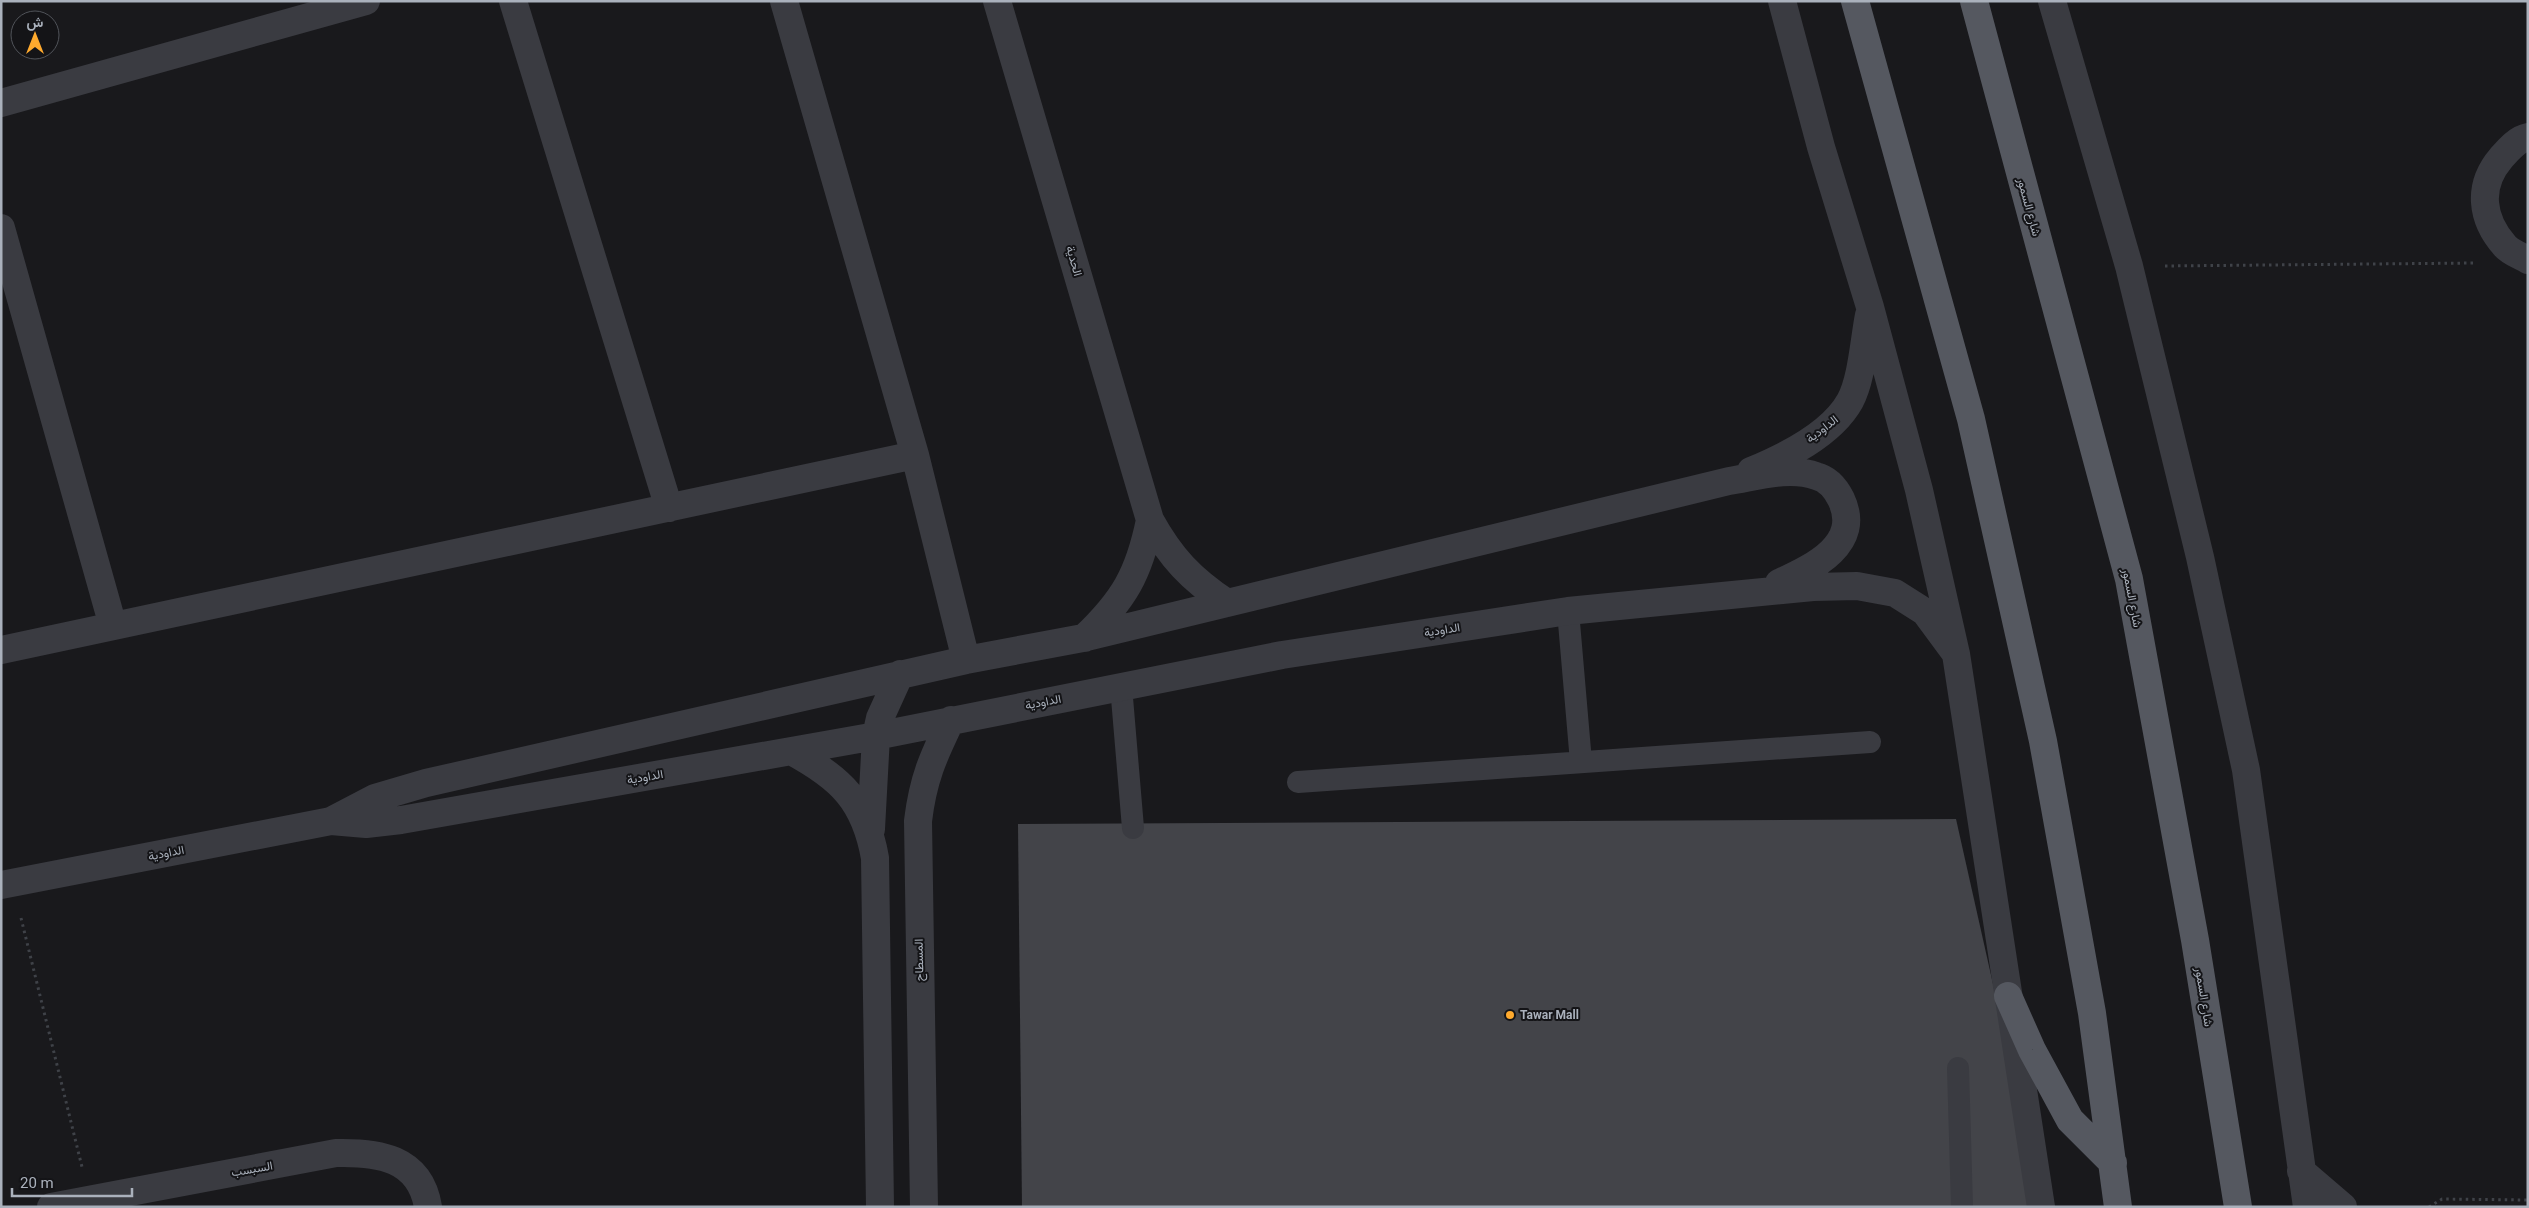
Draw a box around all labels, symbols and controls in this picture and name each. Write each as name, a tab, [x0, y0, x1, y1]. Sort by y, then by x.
north arrow	[10, 10, 60, 60]
text: ش	[27, 14, 44, 31]
street label: شارع السمور	[2012, 175, 2044, 238]
street label: الحدية	[1063, 244, 1085, 278]
street label: الداودية	[1803, 412, 1841, 447]
street label: شارع السمور	[2117, 566, 2145, 629]
street label: الداودية	[1423, 620, 1461, 641]
street label: الداودية	[1024, 692, 1062, 713]
street label: الداودية	[626, 767, 664, 788]
street label: الداودية	[147, 843, 185, 864]
street label: المسطاح	[912, 939, 928, 981]
street label: شارع السمور	[2190, 965, 2216, 1028]
place label: Tawar Mall	[1520, 1008, 1579, 1022]
marker: Tawar Mall	[1504, 1009, 1516, 1021]
street label: السبسب	[230, 1158, 274, 1180]
scale bar	[12, 1166, 132, 1198]
text: 20 m	[20, 1174, 54, 1192]

